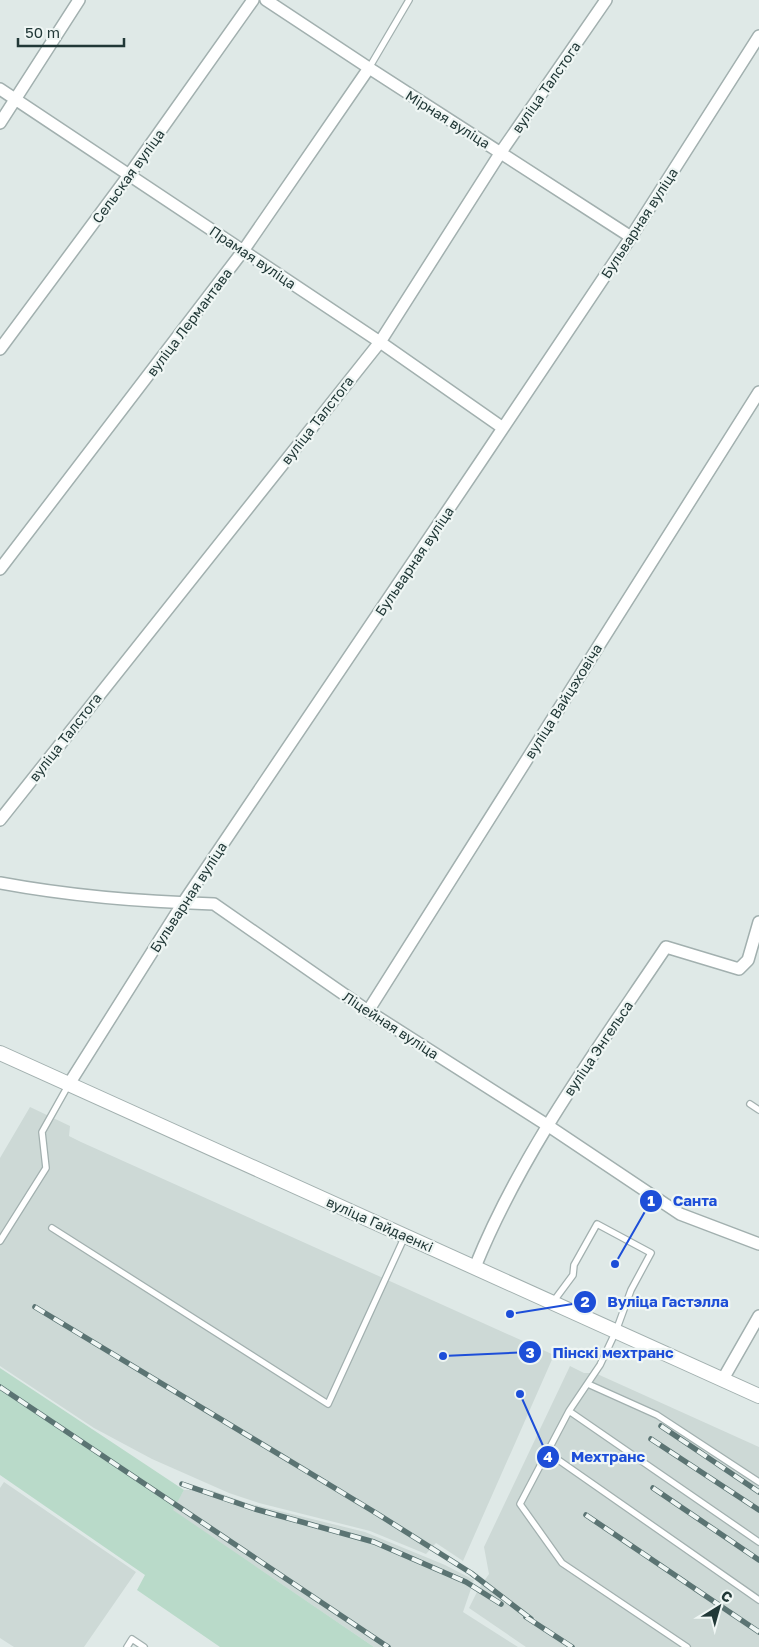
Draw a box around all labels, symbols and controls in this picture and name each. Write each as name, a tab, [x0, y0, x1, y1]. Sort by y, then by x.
scale bar	[18, 15, 124, 47]
text: 50 m	[25, 23, 60, 41]
street label: вуліца Талстога	[508, 38, 584, 136]
street label: Мірная вуліца	[403, 86, 493, 152]
street label: Сельская вуліца	[88, 126, 168, 226]
street label: Бульварная вуліца	[597, 165, 681, 281]
street label: Прамая вуліца	[207, 222, 299, 292]
street label: вуліца Лермантава	[143, 265, 235, 379]
street label: вуліца Талстога	[277, 372, 357, 468]
street label: Бульварная вуліца	[371, 503, 457, 619]
street label: вуліца Вайцэховіча	[521, 640, 605, 762]
street label: вуліца Талстога	[25, 689, 105, 785]
street label: Бульварная вуліца	[146, 839, 230, 955]
street label: Ліцейная вуліца	[340, 988, 442, 1062]
street label: вуліца Энгельса	[560, 997, 636, 1099]
callout: Санта	[638, 1186, 728, 1216]
text: 1	[647, 1191, 655, 1209]
text: Санта	[673, 1191, 718, 1209]
street label: вуліца Гайдаенкі	[324, 1193, 436, 1255]
callout: Вуліца Гастэлла	[572, 1287, 738, 1317]
text: 2	[580, 1292, 590, 1310]
text: Вуліца Гастэлла	[607, 1292, 729, 1310]
callout: Пінскі мехтранс	[518, 1337, 684, 1367]
text: 3	[525, 1343, 535, 1361]
text: Пінскі мехтранс	[552, 1343, 674, 1361]
callout: Мехтранс	[535, 1442, 655, 1472]
text: 4	[543, 1447, 553, 1465]
text: Мехтранс	[571, 1447, 645, 1465]
north arrow	[694, 1582, 744, 1632]
text: С	[718, 1586, 736, 1606]

